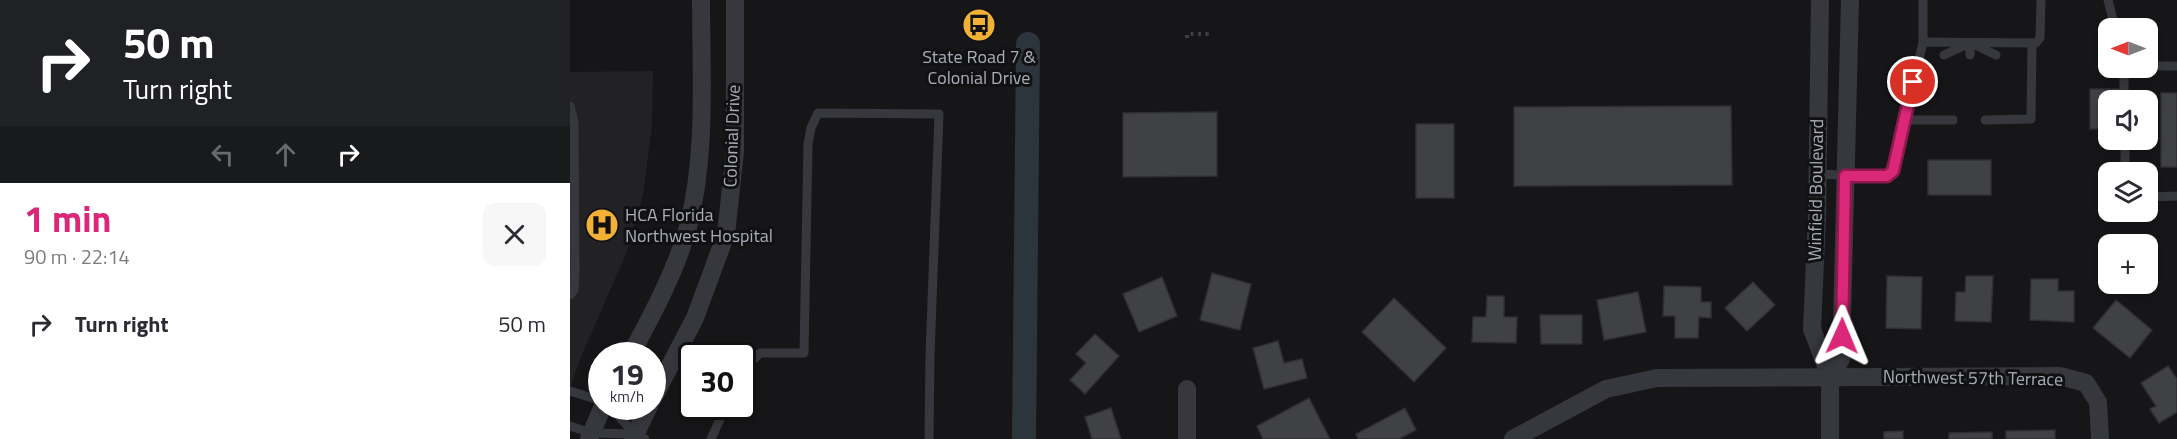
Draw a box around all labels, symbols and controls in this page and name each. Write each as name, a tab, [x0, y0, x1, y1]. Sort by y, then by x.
bus stop icon: State Road 7 & Colonial Drive	[961, 7, 997, 43]
text: 50 m	[123, 10, 215, 74]
north arrow	[2098, 18, 2158, 78]
map controls	[2098, 18, 2158, 294]
icon: right	[24, 24, 102, 102]
place label: State Road 7 & Colonial Drive	[922, 43, 1036, 91]
pin	[1887, 56, 1938, 107]
icon: arrive	[1896, 65, 1929, 98]
text: Turn right	[123, 68, 232, 109]
street label: Colonial Drive	[716, 84, 747, 188]
button: sound	[2098, 90, 2158, 150]
street label: Winfield Boulevard	[1801, 119, 1830, 261]
icon: left	[206, 138, 239, 171]
icon: ahead	[269, 138, 302, 171]
icon: right	[332, 138, 365, 171]
button: layers	[2098, 162, 2158, 222]
text: 1 min	[24, 191, 111, 246]
place label: HCA Florida Northwest Hospital	[625, 201, 773, 249]
button: close	[483, 203, 546, 266]
hospital icon: HCA Florida Northwest Hospital	[584, 207, 620, 243]
button: +	[2098, 234, 2158, 294]
text: 90 m · 22:14	[24, 241, 130, 272]
position arrow	[1810, 304, 1874, 368]
text: Turn right	[75, 307, 169, 341]
text: 50 m	[498, 307, 546, 341]
icon: right	[24, 308, 57, 341]
speed limit sign: 30	[678, 342, 756, 420]
text: 19	[610, 351, 644, 397]
street label: Northwest 57th Terrace	[1883, 362, 2063, 393]
text: km/h	[610, 385, 644, 408]

